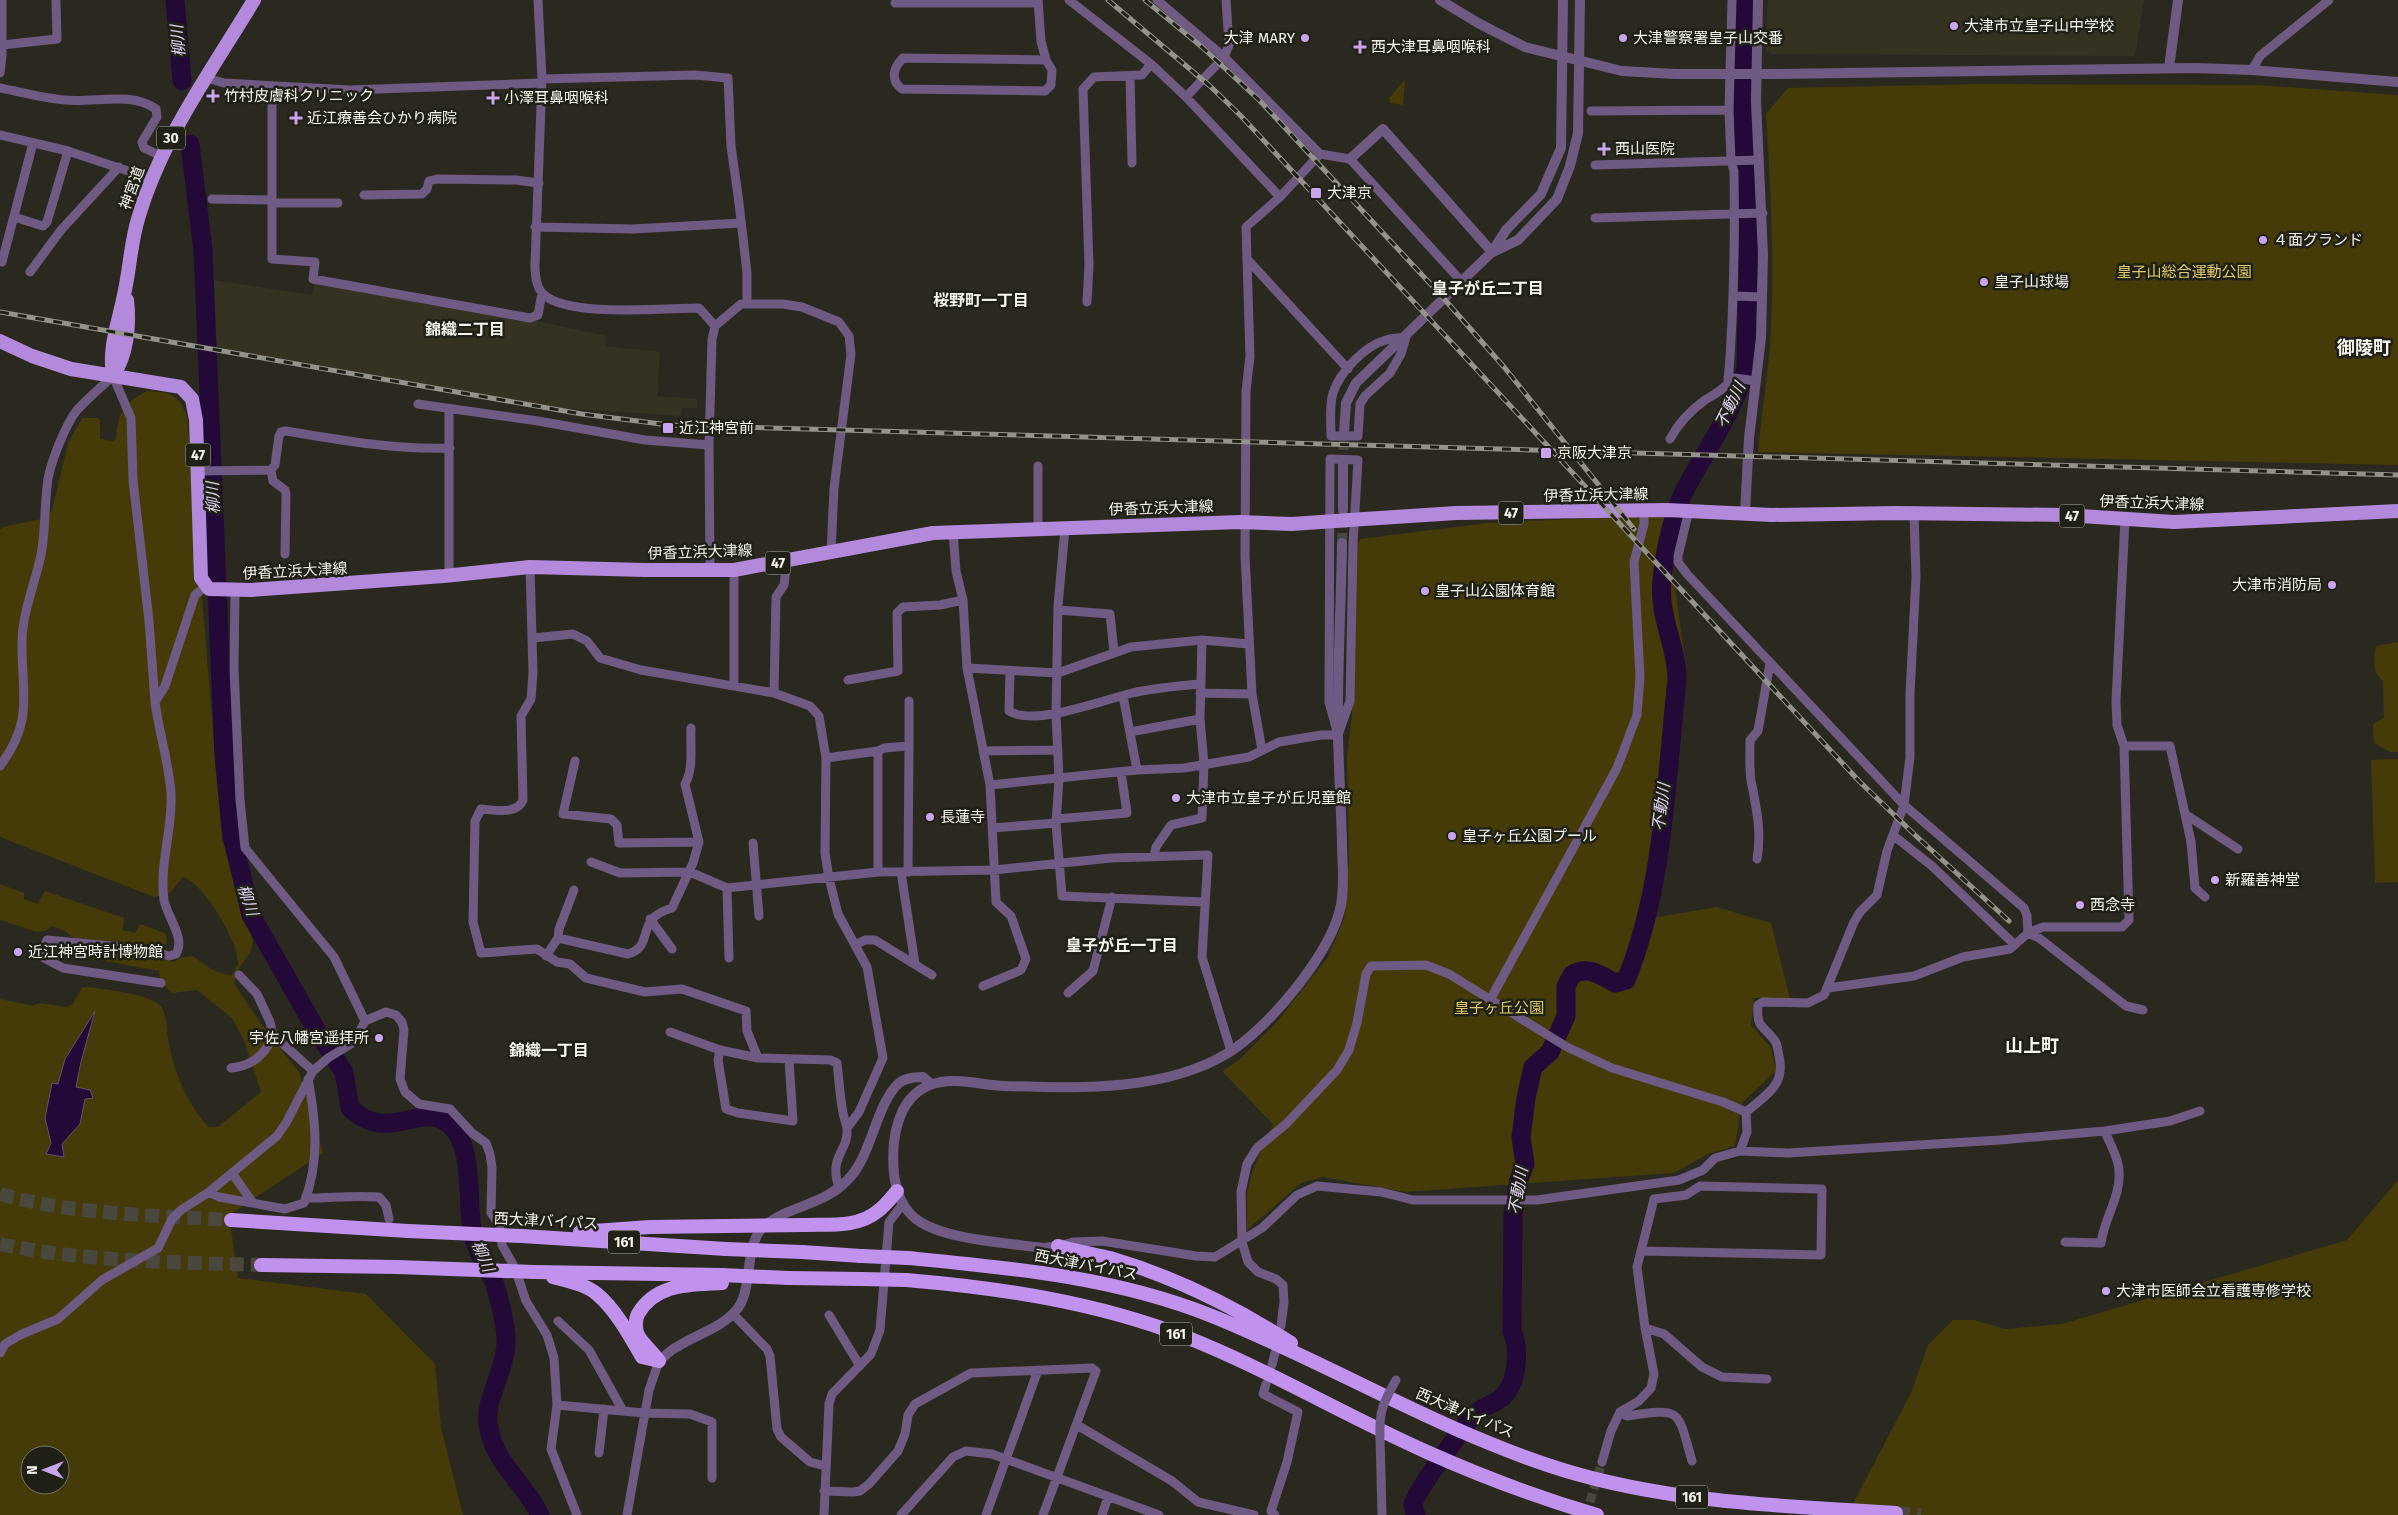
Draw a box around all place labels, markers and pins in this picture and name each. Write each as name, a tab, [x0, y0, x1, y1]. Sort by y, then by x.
place label: 大津市立皇子山中学校	[1964, 17, 2114, 35]
marker: 大津市立皇子山中学校	[1948, 20, 1960, 32]
place label: 大津 MARY	[1224, 29, 1296, 47]
place label: 大津警察署皇子山交番	[1633, 29, 1783, 47]
marker: 大津 MARY	[1299, 32, 1311, 44]
marker: 大津警察署皇子山交番	[1617, 32, 1629, 44]
place label: 西大津耳鼻咽喉科	[1371, 38, 1491, 56]
marker: 西大津耳鼻咽喉科	[1353, 40, 1367, 54]
place label: 竹村皮膚科クリニック	[224, 87, 374, 105]
marker: 竹村皮膚科クリニック	[206, 89, 220, 103]
place label: 小澤耳鼻咽喉科	[504, 89, 609, 107]
marker: 小澤耳鼻咽喉科	[486, 91, 500, 105]
place label: 近江療善会ひかり病院	[307, 109, 457, 127]
marker: 近江療善会ひかり病院	[289, 111, 303, 125]
place label: 西山医院	[1615, 140, 1675, 158]
marker: 西山医院	[1597, 142, 1611, 156]
place label: 大津京	[1327, 184, 1372, 202]
marker: 大津京	[1309, 186, 1323, 200]
place label: ４面グランド	[2273, 231, 2363, 249]
marker: ４面グランド	[2257, 234, 2269, 246]
place label: 皇子山球場	[1994, 273, 2069, 291]
marker: 皇子山球場	[1978, 276, 1990, 288]
place label: 近江神宮前	[679, 419, 754, 437]
marker: 近江神宮前	[661, 421, 675, 435]
place label: 京阪大津京	[1557, 444, 1632, 462]
marker: 京阪大津京	[1539, 446, 1553, 460]
place label: 大津市消防局	[2232, 576, 2322, 594]
marker: 大津市消防局	[2326, 579, 2338, 591]
place label: 皇子山公園体育館	[1435, 582, 1555, 600]
marker: 皇子山公園体育館	[1419, 585, 1431, 597]
place label: 大津市立皇子が丘児童館	[1186, 789, 1351, 807]
marker: 大津市立皇子が丘児童館	[1170, 792, 1182, 804]
place label: 長蓮寺	[940, 808, 985, 826]
marker: 長蓮寺	[924, 811, 936, 823]
place label: 皇子ヶ丘公園プール	[1462, 827, 1597, 845]
marker: 皇子ヶ丘公園プール	[1446, 830, 1458, 842]
place label: 新羅善神堂	[2225, 871, 2300, 889]
marker: 新羅善神堂	[2209, 874, 2221, 886]
place label: 西念寺	[2090, 896, 2135, 914]
marker: 西念寺	[2074, 899, 2086, 911]
place label: 近江神宮時計博物館	[28, 943, 163, 961]
marker: 近江神宮時計博物館	[12, 946, 24, 958]
place label: 宇佐八幡宮遥拝所	[249, 1029, 369, 1047]
marker: 宇佐八幡宮遥拝所	[373, 1032, 385, 1044]
place label: 大津市医師会立看護専修学校	[2116, 1282, 2311, 1300]
marker: 大津市医師会立看護専修学校	[2100, 1285, 2112, 1297]

